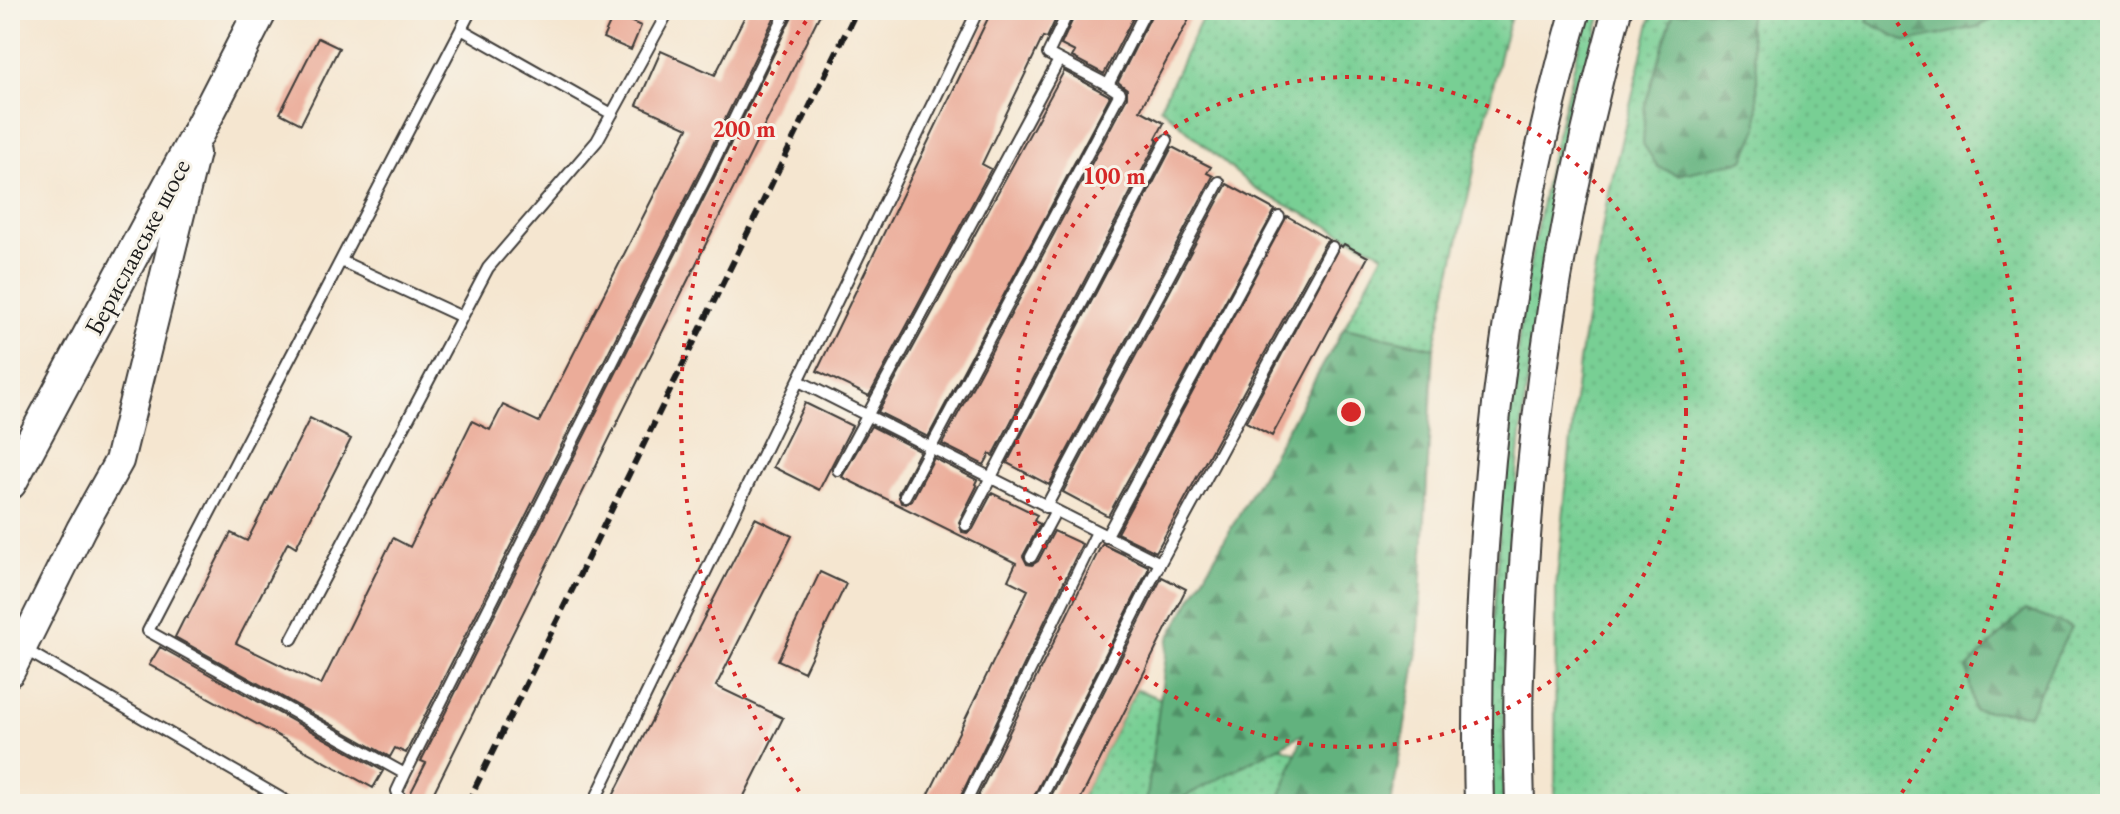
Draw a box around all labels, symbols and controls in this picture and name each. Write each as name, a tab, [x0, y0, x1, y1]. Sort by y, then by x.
text: 200 m	[712, 113, 776, 144]
street label: Бериславське шосе	[76, 153, 198, 341]
text: 100 m	[1082, 160, 1146, 191]
centre of rings	[1337, 398, 1365, 426]

